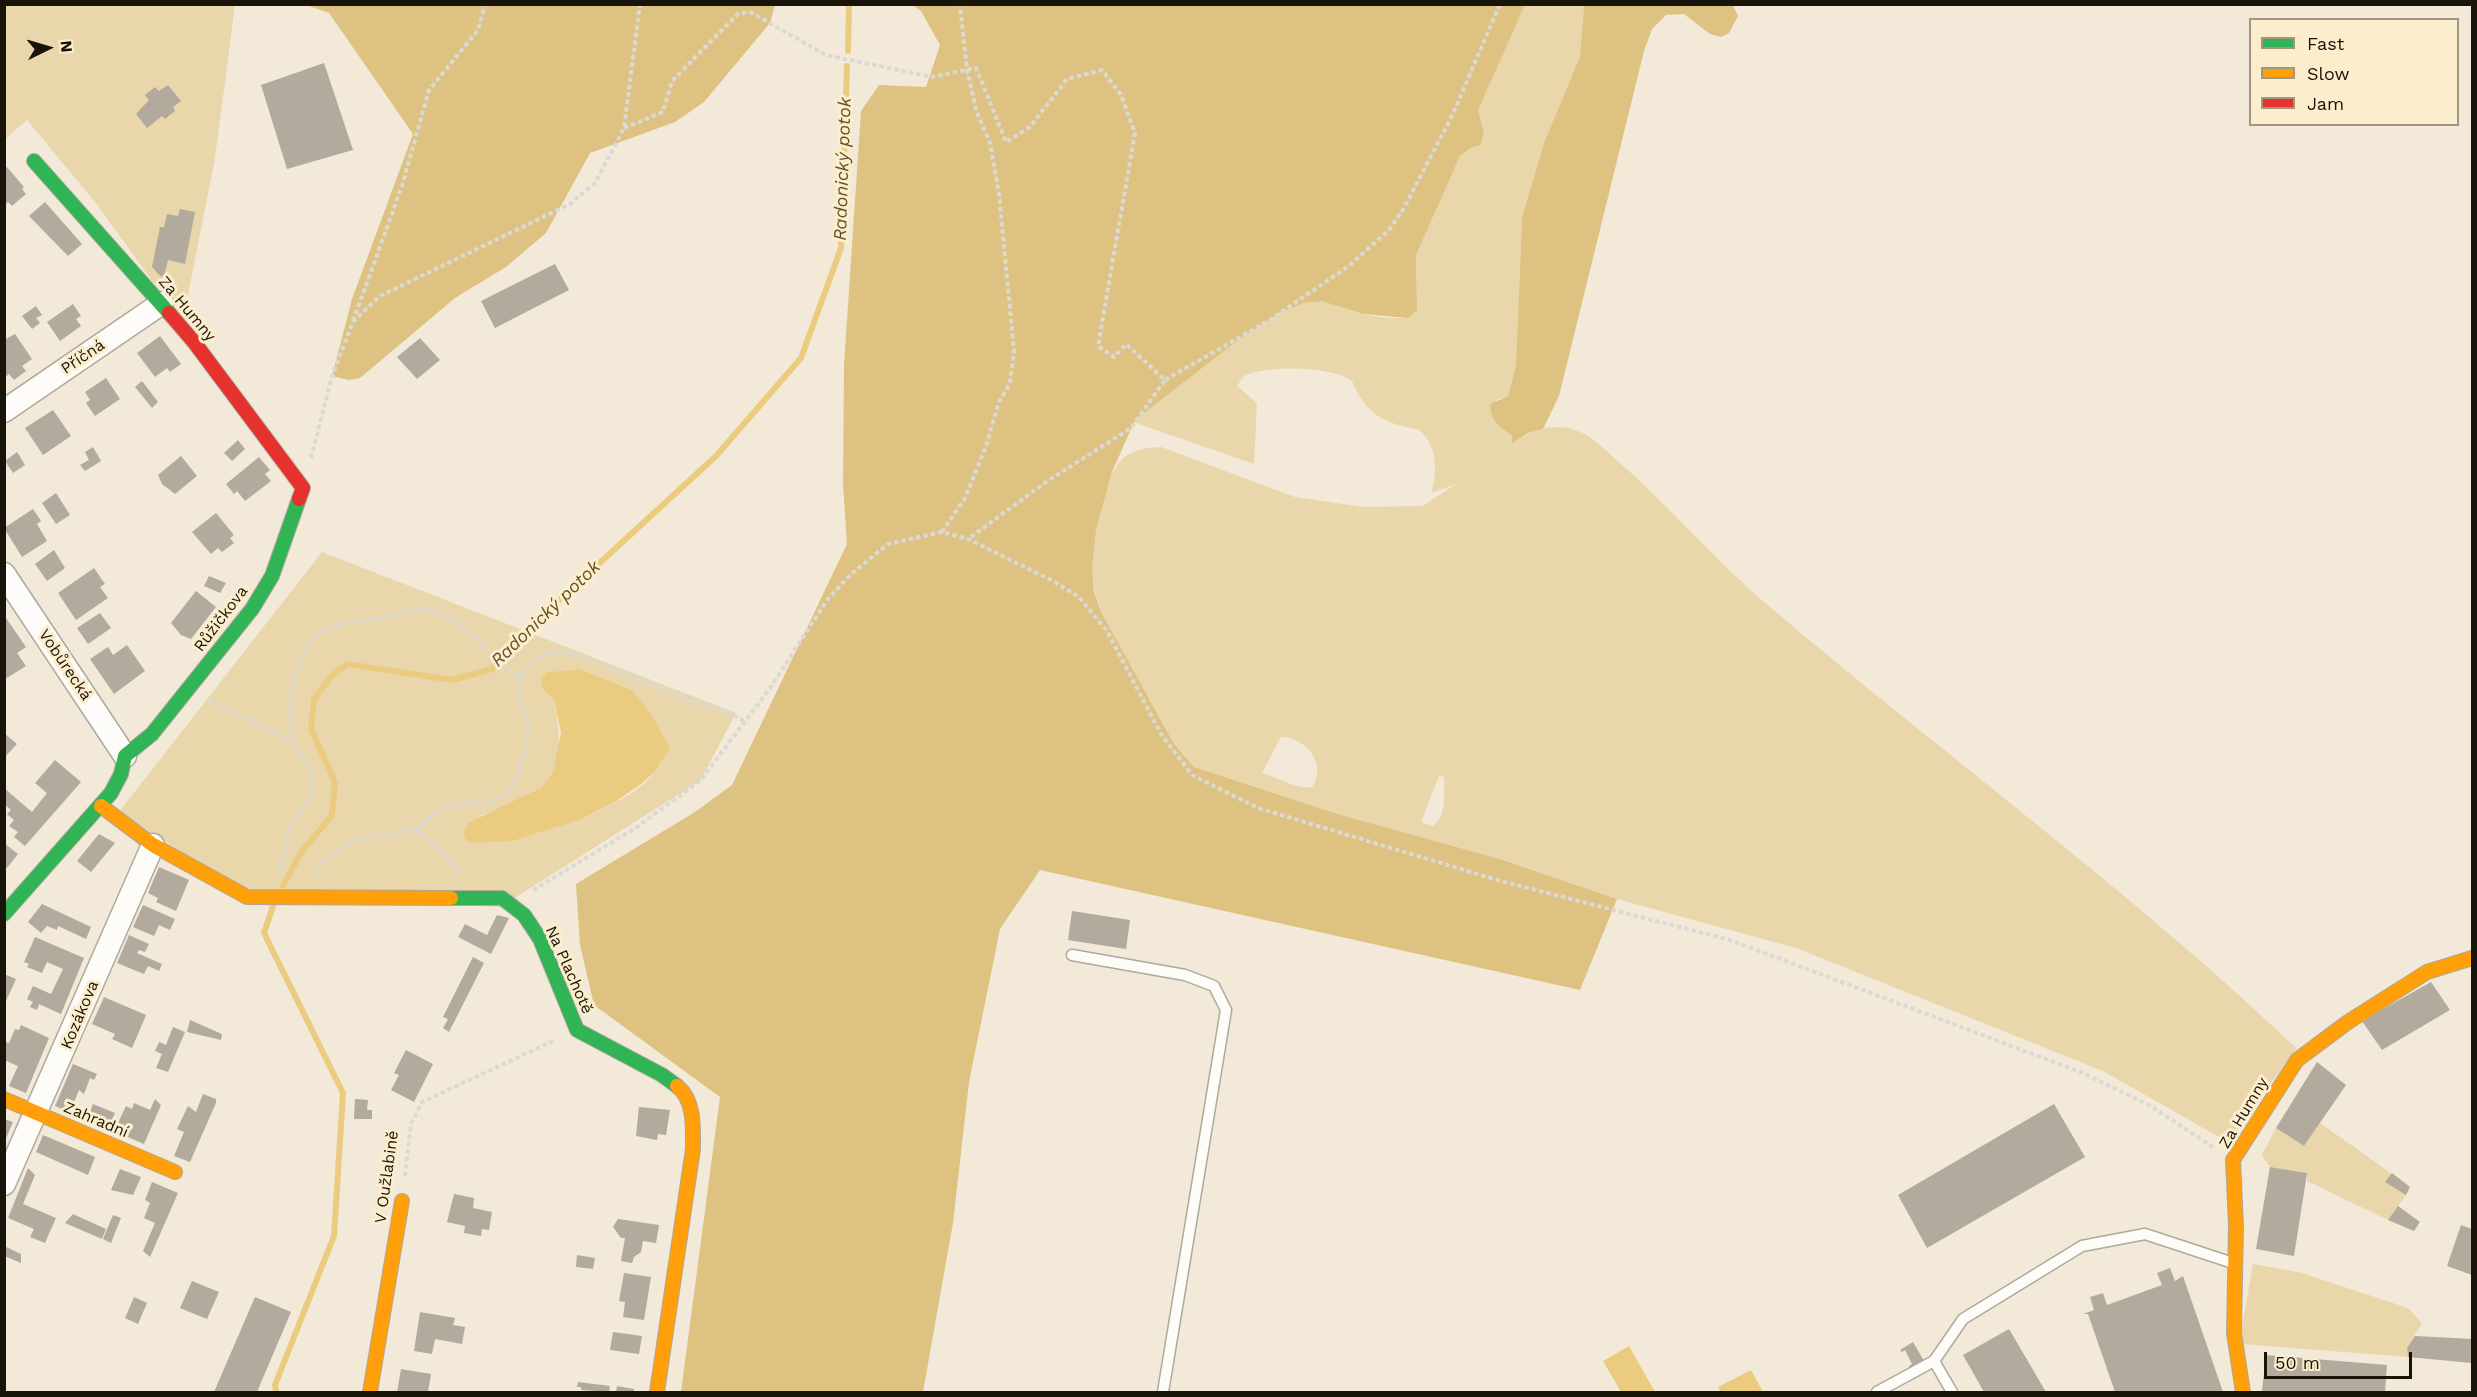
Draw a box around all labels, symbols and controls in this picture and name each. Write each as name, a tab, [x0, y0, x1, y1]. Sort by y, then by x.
north arrow	[18, 18, 78, 78]
legend	[2249, 18, 2459, 126]
text: Fast	[2307, 33, 2344, 54]
text: N	[56, 40, 76, 53]
text: Slow	[2307, 63, 2350, 84]
text: Jam	[2307, 93, 2344, 114]
water label: Radonický potok	[830, 97, 856, 241]
street label: Za Humny	[154, 272, 220, 346]
street label: Příčná	[58, 335, 108, 379]
water label: Radonický potok	[487, 556, 605, 672]
street label: Růžičkova	[190, 582, 252, 656]
street label: Vobůrecká	[34, 626, 96, 704]
street label: Na Plachotě	[541, 923, 597, 1017]
street label: Kozákova	[57, 978, 103, 1052]
street label: Za Humny	[2215, 1074, 2273, 1152]
street label: Zahradní	[61, 1098, 131, 1142]
street label: V Oužlabině	[371, 1129, 403, 1225]
scale bar	[2267, 1340, 2416, 1378]
text: 50 m	[2275, 1352, 2320, 1373]

